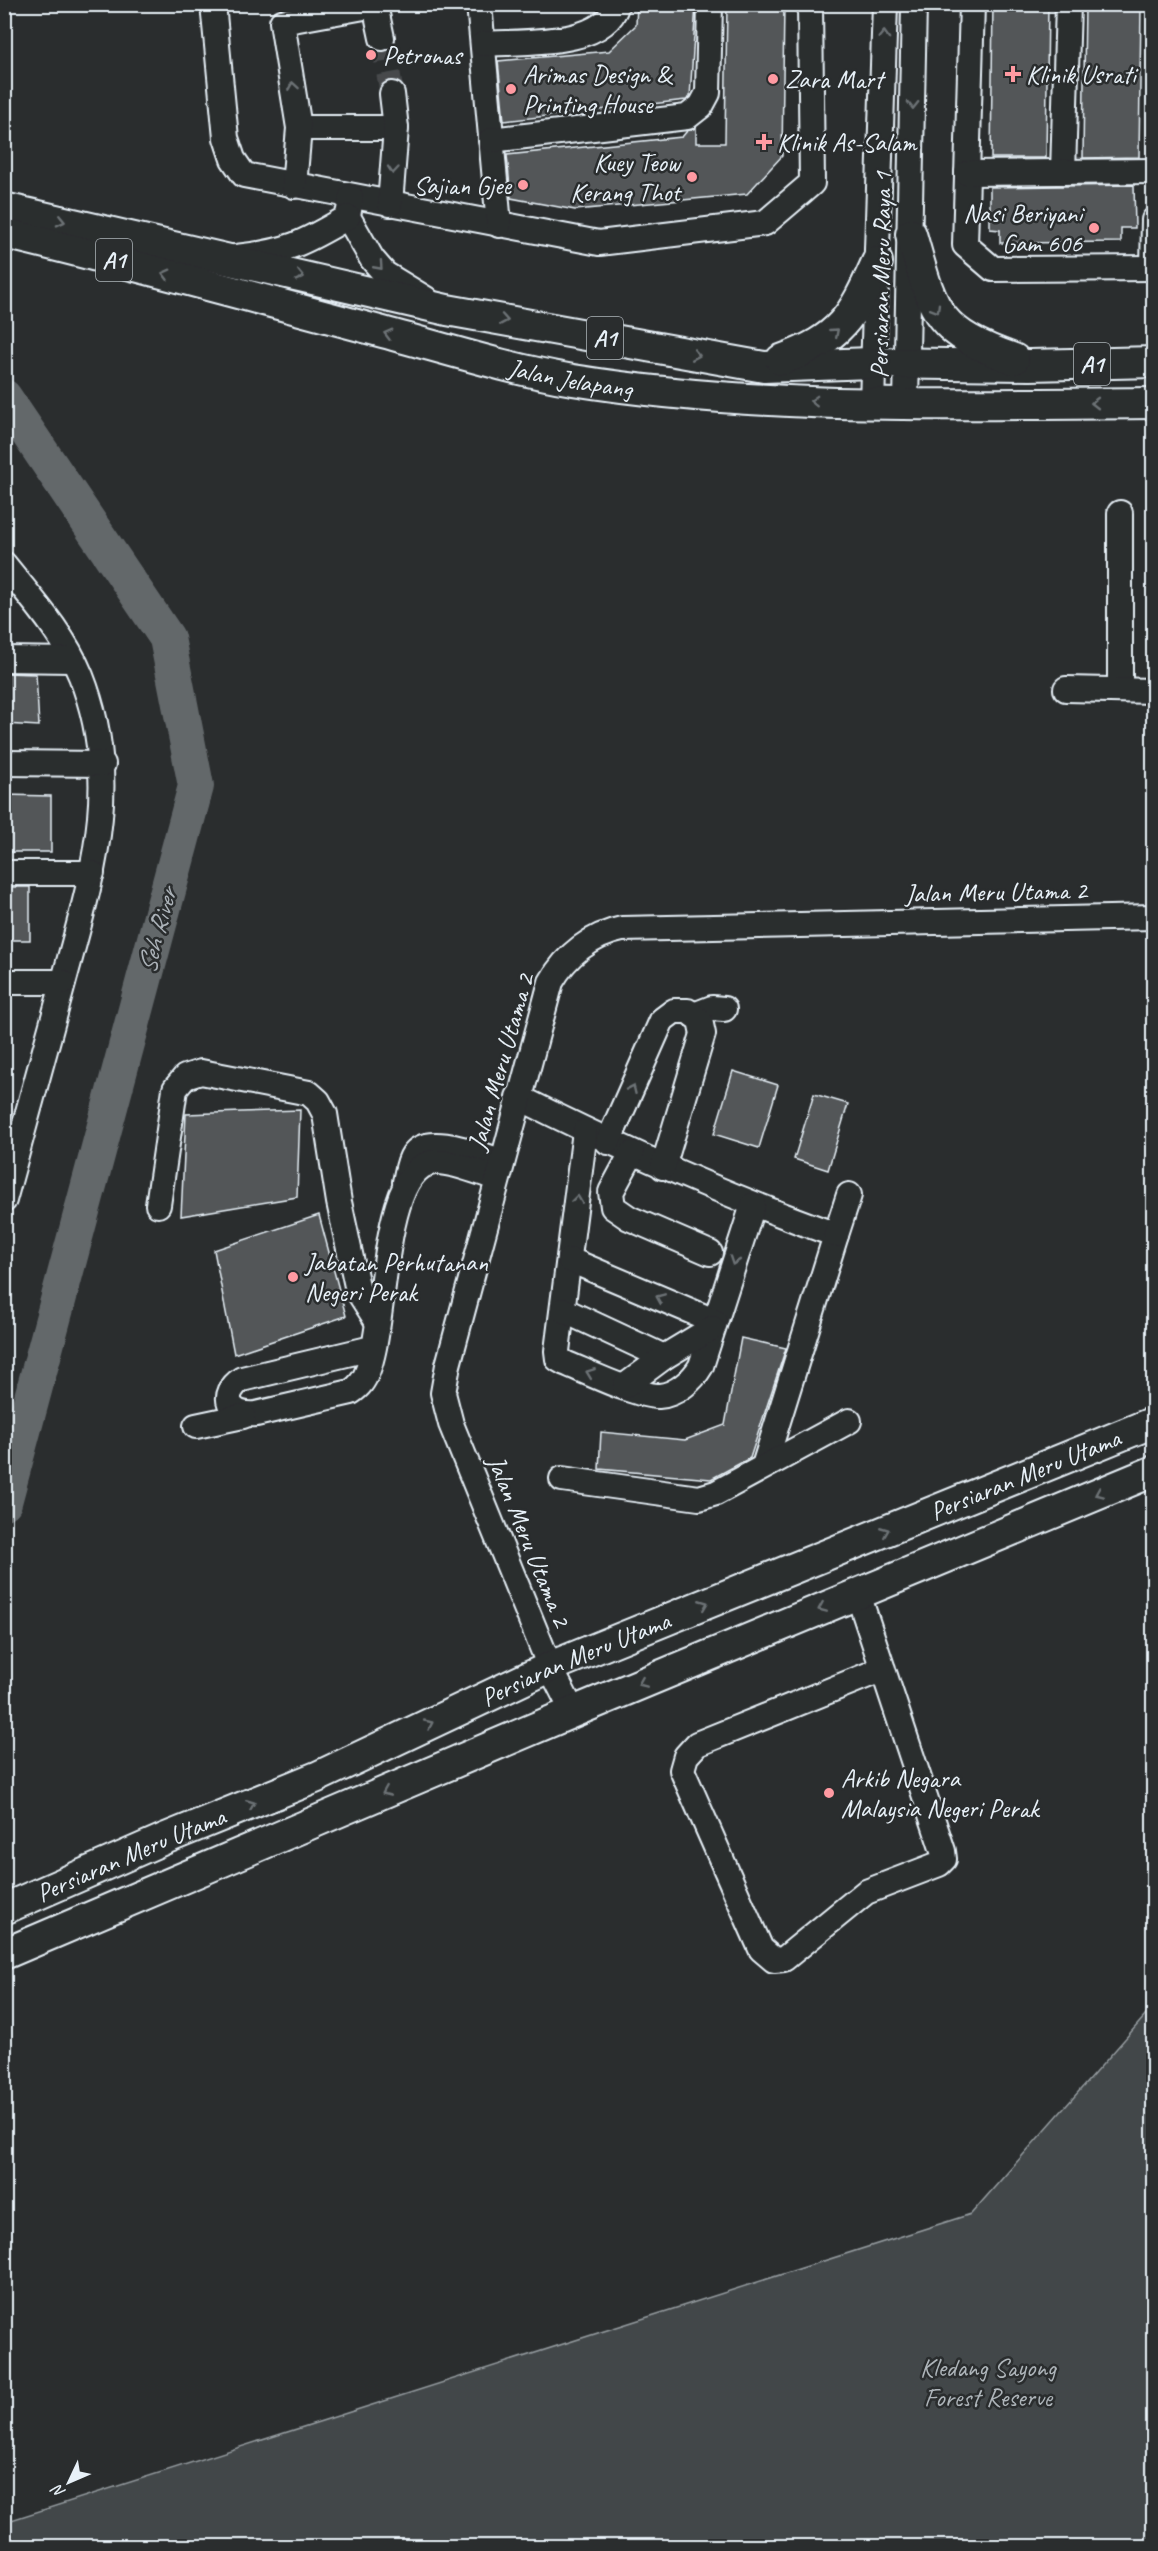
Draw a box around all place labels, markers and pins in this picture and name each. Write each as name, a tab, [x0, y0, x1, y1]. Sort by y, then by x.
place label: Petronas	[383, 39, 463, 72]
marker: Petronas	[364, 48, 378, 62]
place label: Arimas Design & Printing House	[523, 58, 674, 121]
place label: Klinik Usrati	[1026, 58, 1139, 91]
place label: Zara Mart	[785, 63, 886, 96]
marker: Klinik Usrati	[1004, 65, 1022, 83]
marker: Zara Mart	[766, 72, 780, 86]
marker: Arimas Design & Printing House	[504, 82, 518, 96]
place label: Klinik As-Salam	[777, 126, 919, 159]
marker: Klinik As-Salam	[755, 133, 773, 151]
place label: Kuey Teow Kerang Thot	[570, 146, 682, 209]
place label: Sajian Gjee	[414, 169, 513, 202]
marker: Kuey Teow Kerang Thot	[685, 170, 699, 184]
marker: Sajian Gjee	[516, 178, 530, 192]
place label: Nasi Beriyani Gam 606	[963, 197, 1085, 260]
marker: Nasi Beriyani Gam 606	[1087, 221, 1101, 235]
place label: Jabatan Perhutanan Negeri Perak	[303, 1246, 488, 1309]
marker: Jabatan Perhutanan Negeri Perak	[286, 1270, 300, 1284]
place label: Arkib Negara Malaysia Negeri Perak	[841, 1762, 1041, 1825]
marker: Arkib Negara Malaysia Negeri Perak	[822, 1786, 836, 1800]

